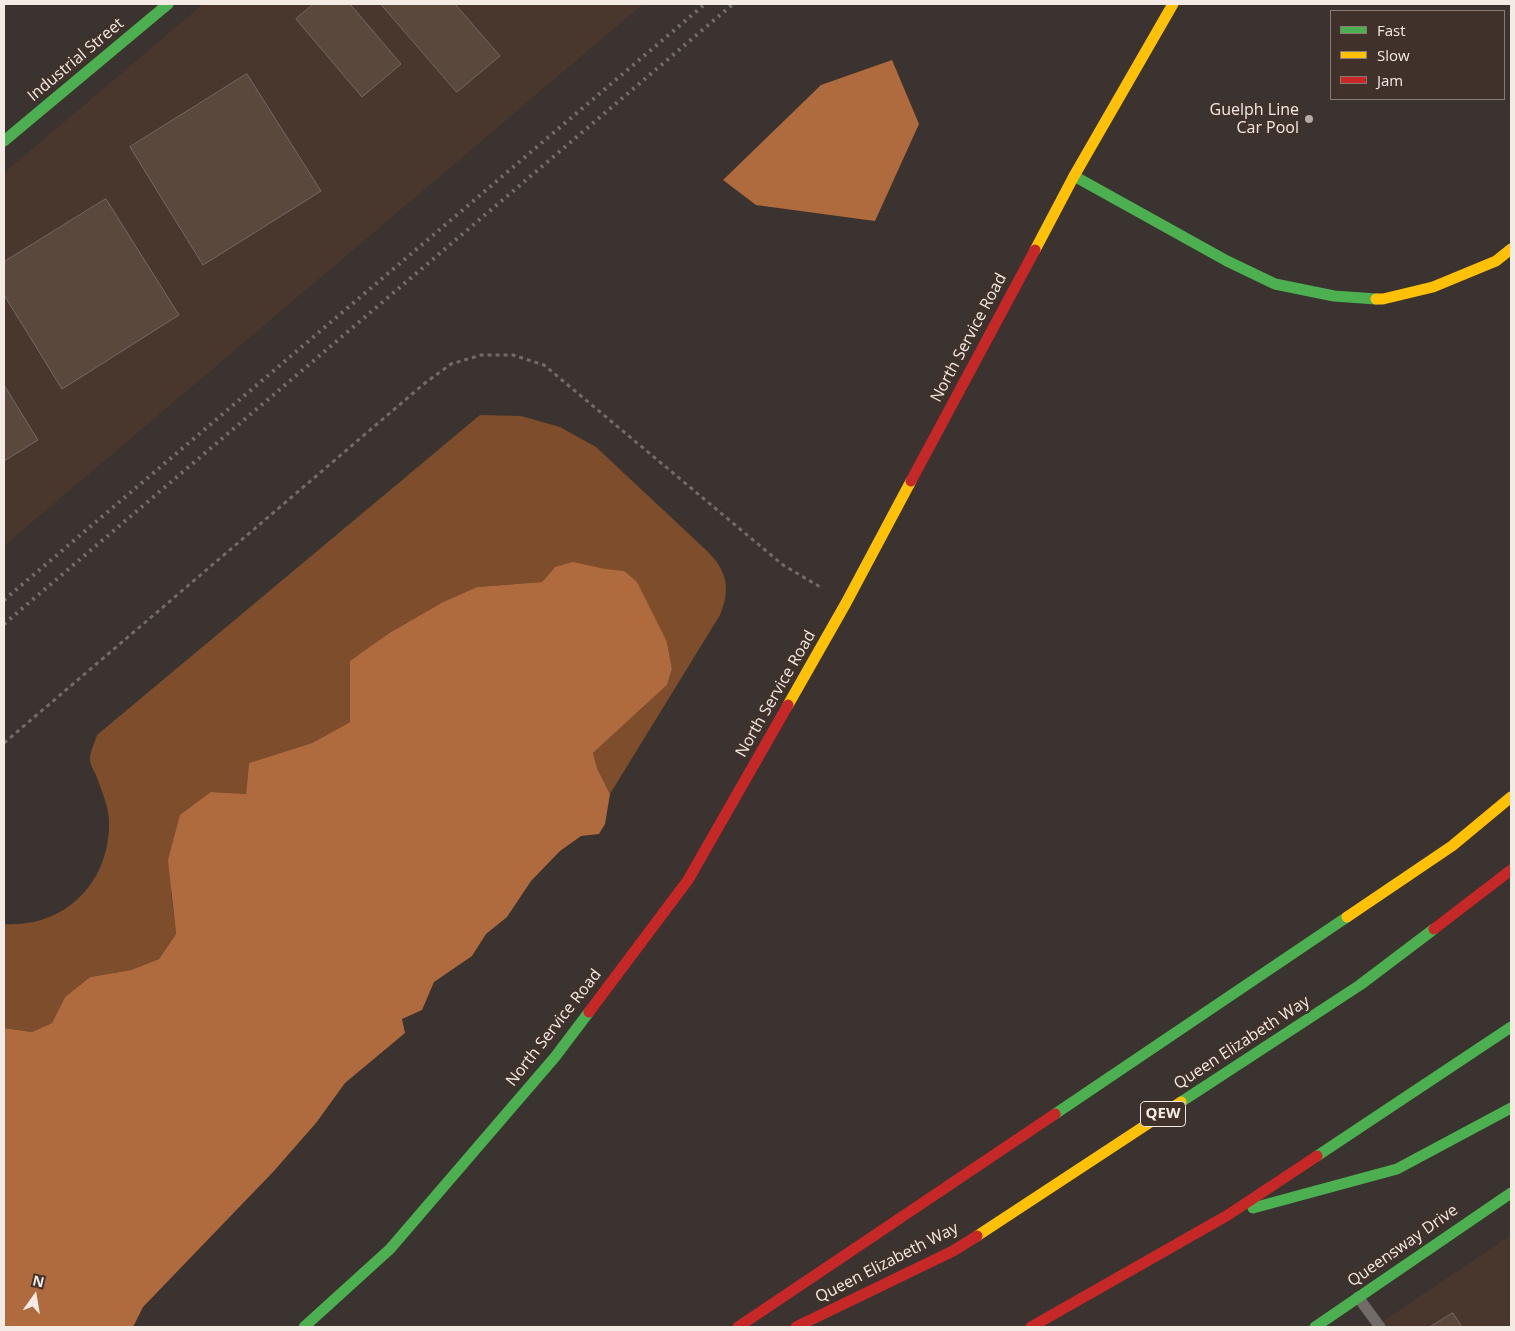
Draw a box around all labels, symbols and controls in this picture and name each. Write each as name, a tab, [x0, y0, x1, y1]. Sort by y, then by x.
legend	[1330, 10, 1505, 100]
street label: Industrial Street	[24, 14, 128, 106]
text: Fast	[1377, 20, 1406, 40]
text: Slow	[1377, 45, 1410, 65]
text: Jam	[1377, 70, 1403, 90]
place label: Guelph Line Car Pool	[1210, 100, 1299, 138]
marker: Guelph Line Car Pool	[1303, 113, 1315, 125]
street label: North Service Road	[927, 270, 1011, 406]
street label: North Service Road	[732, 627, 820, 761]
street label: North Service Road	[502, 966, 606, 1090]
street label: Queen Elizabeth Way	[1171, 992, 1313, 1094]
road number: QEW	[1140, 1102, 1186, 1126]
street label: Queensway Drive	[1344, 1201, 1462, 1291]
street label: Queen Elizabeth Way	[812, 1219, 962, 1307]
text: N	[31, 1270, 46, 1291]
north arrow	[10, 1271, 60, 1321]

